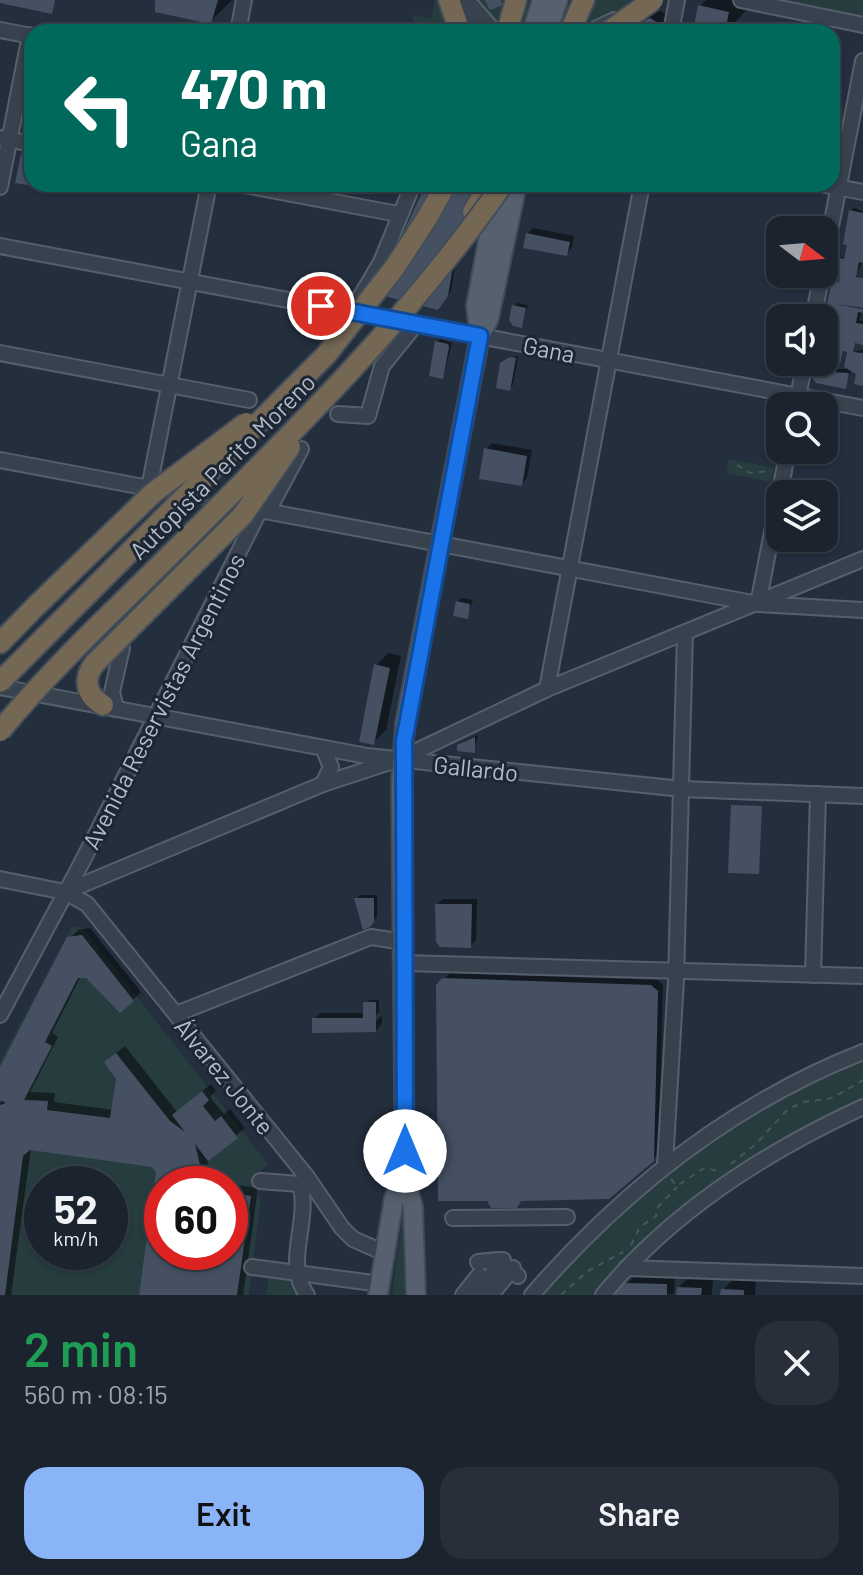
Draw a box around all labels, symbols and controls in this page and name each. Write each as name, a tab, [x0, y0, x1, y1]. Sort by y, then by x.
text: 470 m	[180, 53, 328, 120]
icon: left	[48, 56, 152, 160]
text: Gana	[180, 121, 258, 164]
north arrow	[766, 216, 838, 288]
map controls	[766, 216, 838, 552]
pin	[287, 272, 355, 340]
icon: arrive	[299, 284, 343, 328]
button: sound	[766, 304, 838, 376]
street label: Gana	[521, 330, 577, 368]
street label: Autopista Perito Moreno	[123, 367, 321, 565]
button: search	[766, 392, 838, 464]
button: layers	[766, 480, 838, 552]
street label: Avenida Reservistas Argentinos	[76, 548, 250, 854]
street label: Gallardo	[432, 749, 520, 787]
street label: Álvarez Jonte	[169, 1012, 281, 1140]
position arrow	[363, 1109, 447, 1193]
speed limit sign: 60	[144, 1166, 248, 1270]
text: 52	[54, 1184, 98, 1232]
text: km/h	[53, 1226, 99, 1250]
text: 2 min	[24, 1319, 138, 1377]
button: close	[755, 1321, 839, 1405]
text: 560 m · 08:15	[24, 1378, 168, 1409]
button: Exit	[24, 1467, 424, 1559]
button: Share	[440, 1467, 839, 1559]

